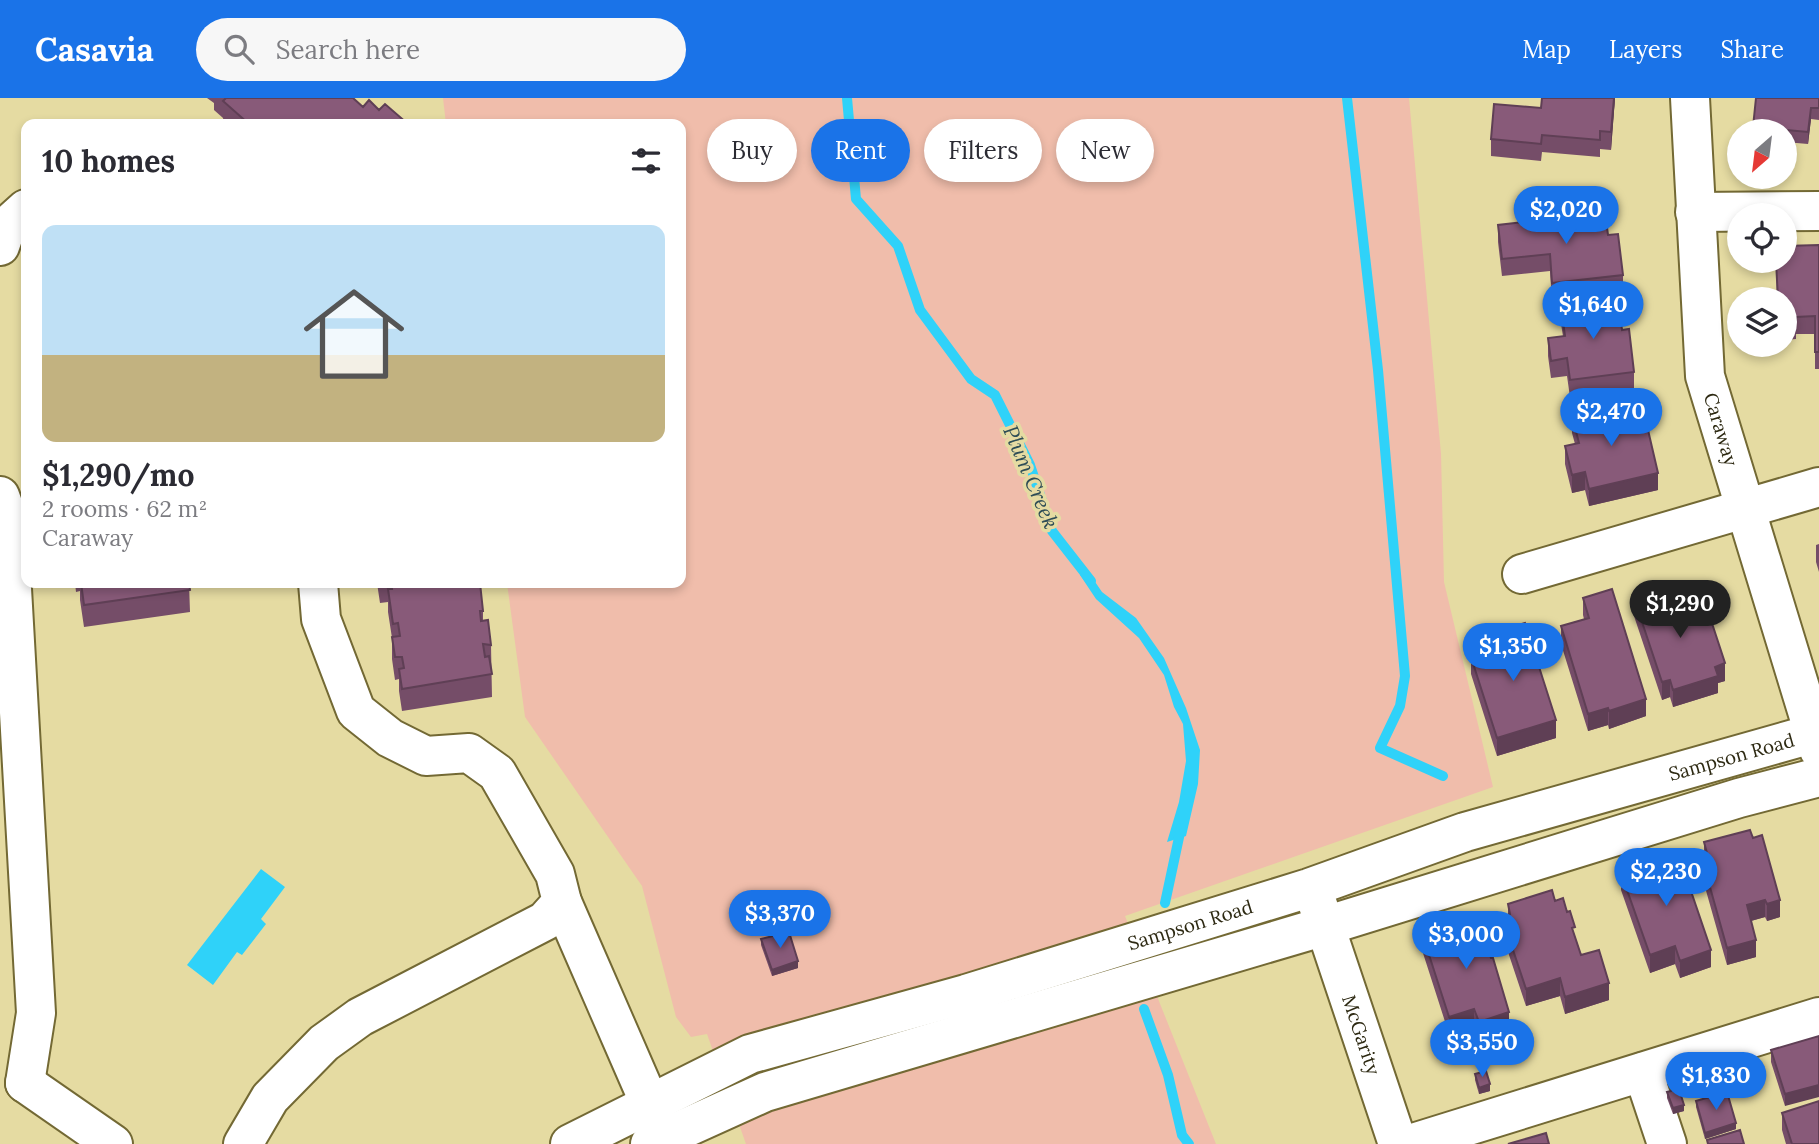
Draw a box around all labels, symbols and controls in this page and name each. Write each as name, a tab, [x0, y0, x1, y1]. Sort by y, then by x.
search box	[196, 18, 686, 81]
text: Casavia	[35, 28, 154, 70]
icon: search	[220, 30, 258, 68]
text: Search here	[276, 33, 420, 66]
text: Map	[1522, 34, 1571, 65]
text: Layers	[1609, 34, 1682, 65]
text: Share	[1720, 34, 1784, 65]
chip: Buy	[707, 119, 797, 182]
chip: Rent	[811, 119, 910, 182]
chip: Filters	[924, 119, 1042, 182]
chip: New	[1056, 119, 1154, 182]
north arrow	[1727, 119, 1797, 189]
map controls	[1727, 119, 1797, 357]
text: 10 homes	[42, 142, 175, 180]
icon: filters	[627, 142, 665, 180]
pin: $2,020	[1509, 186, 1623, 246]
text: $2,020	[1530, 194, 1602, 223]
button: locate	[1727, 203, 1797, 273]
icon: home	[291, 271, 417, 397]
pin: $1,640	[1536, 282, 1650, 341]
button: layers	[1727, 287, 1797, 357]
text: $1,640	[1558, 289, 1628, 318]
pin: $2,470	[1554, 388, 1668, 448]
street label: Caraway	[1699, 390, 1744, 469]
text: $2,470	[1576, 396, 1646, 425]
water label: Plum Creek	[997, 421, 1065, 533]
text: $1,290/mo	[42, 456, 194, 494]
text: 2 rooms · 62 m²	[42, 494, 207, 523]
text: Caraway	[42, 523, 133, 552]
pin: $1,290	[1623, 580, 1737, 640]
text: $1,290	[1646, 588, 1714, 617]
pin: $1,350	[1456, 624, 1570, 683]
text: $1,350	[1479, 631, 1547, 660]
street label: Sampson Road	[1666, 728, 1797, 786]
pin: $2,230	[1609, 848, 1723, 908]
text: $2,230	[1630, 856, 1702, 885]
pin: $3,370	[723, 890, 837, 950]
street label: Sampson Road	[1125, 894, 1256, 955]
text: $3,370	[745, 898, 815, 927]
pin: $3,000	[1409, 912, 1523, 971]
text: $3,000	[1428, 919, 1504, 948]
street label: McGarity	[1337, 992, 1386, 1078]
pin: $3,550	[1425, 1020, 1539, 1079]
text: $3,550	[1446, 1027, 1518, 1056]
pin: $1,830	[1659, 1052, 1773, 1112]
text: $1,830	[1681, 1060, 1751, 1089]

